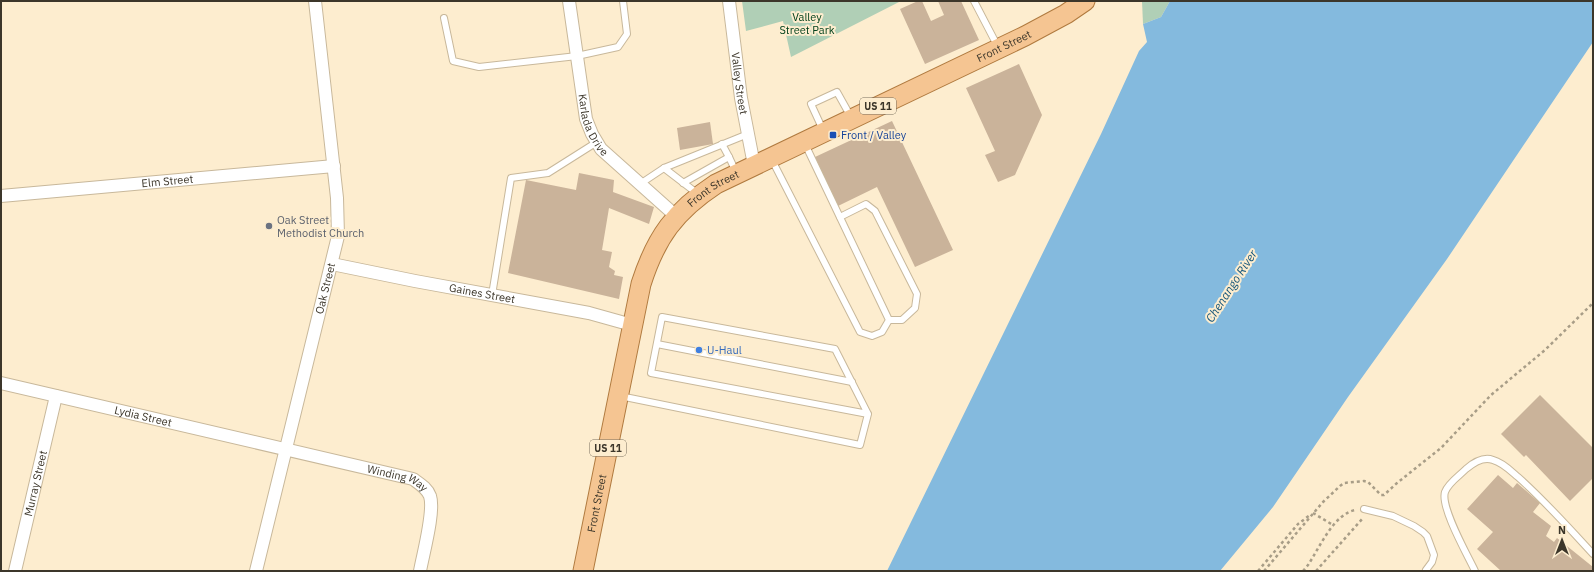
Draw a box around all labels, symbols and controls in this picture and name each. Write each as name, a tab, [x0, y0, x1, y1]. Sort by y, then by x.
park label: Valley Street Park	[779, 10, 835, 37]
street label: Front Street	[974, 27, 1034, 65]
street label: Valley Street	[728, 51, 751, 116]
street label: Karlada Drive	[575, 93, 611, 159]
road number: US 11	[860, 98, 896, 114]
place label: Front / Valley	[841, 128, 907, 142]
marker: Front / Valley	[828, 130, 838, 140]
street label: Front Street	[684, 167, 741, 210]
street label: Elm Street	[141, 172, 194, 190]
place label: Oak Street Methodist Church	[277, 213, 364, 240]
marker: Oak Street Methodist Church	[264, 221, 274, 231]
water label: Chenango River	[1202, 247, 1260, 325]
street label: Oak Street	[312, 261, 338, 315]
street label: Gaines Street	[448, 280, 516, 306]
place label: U-Haul	[707, 343, 742, 357]
marker: U-Haul	[694, 345, 704, 355]
street label: Lydia Street	[113, 403, 173, 430]
road number: US 11	[590, 440, 626, 456]
street label: Murray Street	[21, 449, 50, 518]
street label: Winding Way	[366, 462, 431, 495]
street label: Front Street	[584, 473, 609, 534]
north arrow	[1542, 520, 1582, 560]
text: N	[1558, 523, 1566, 537]

